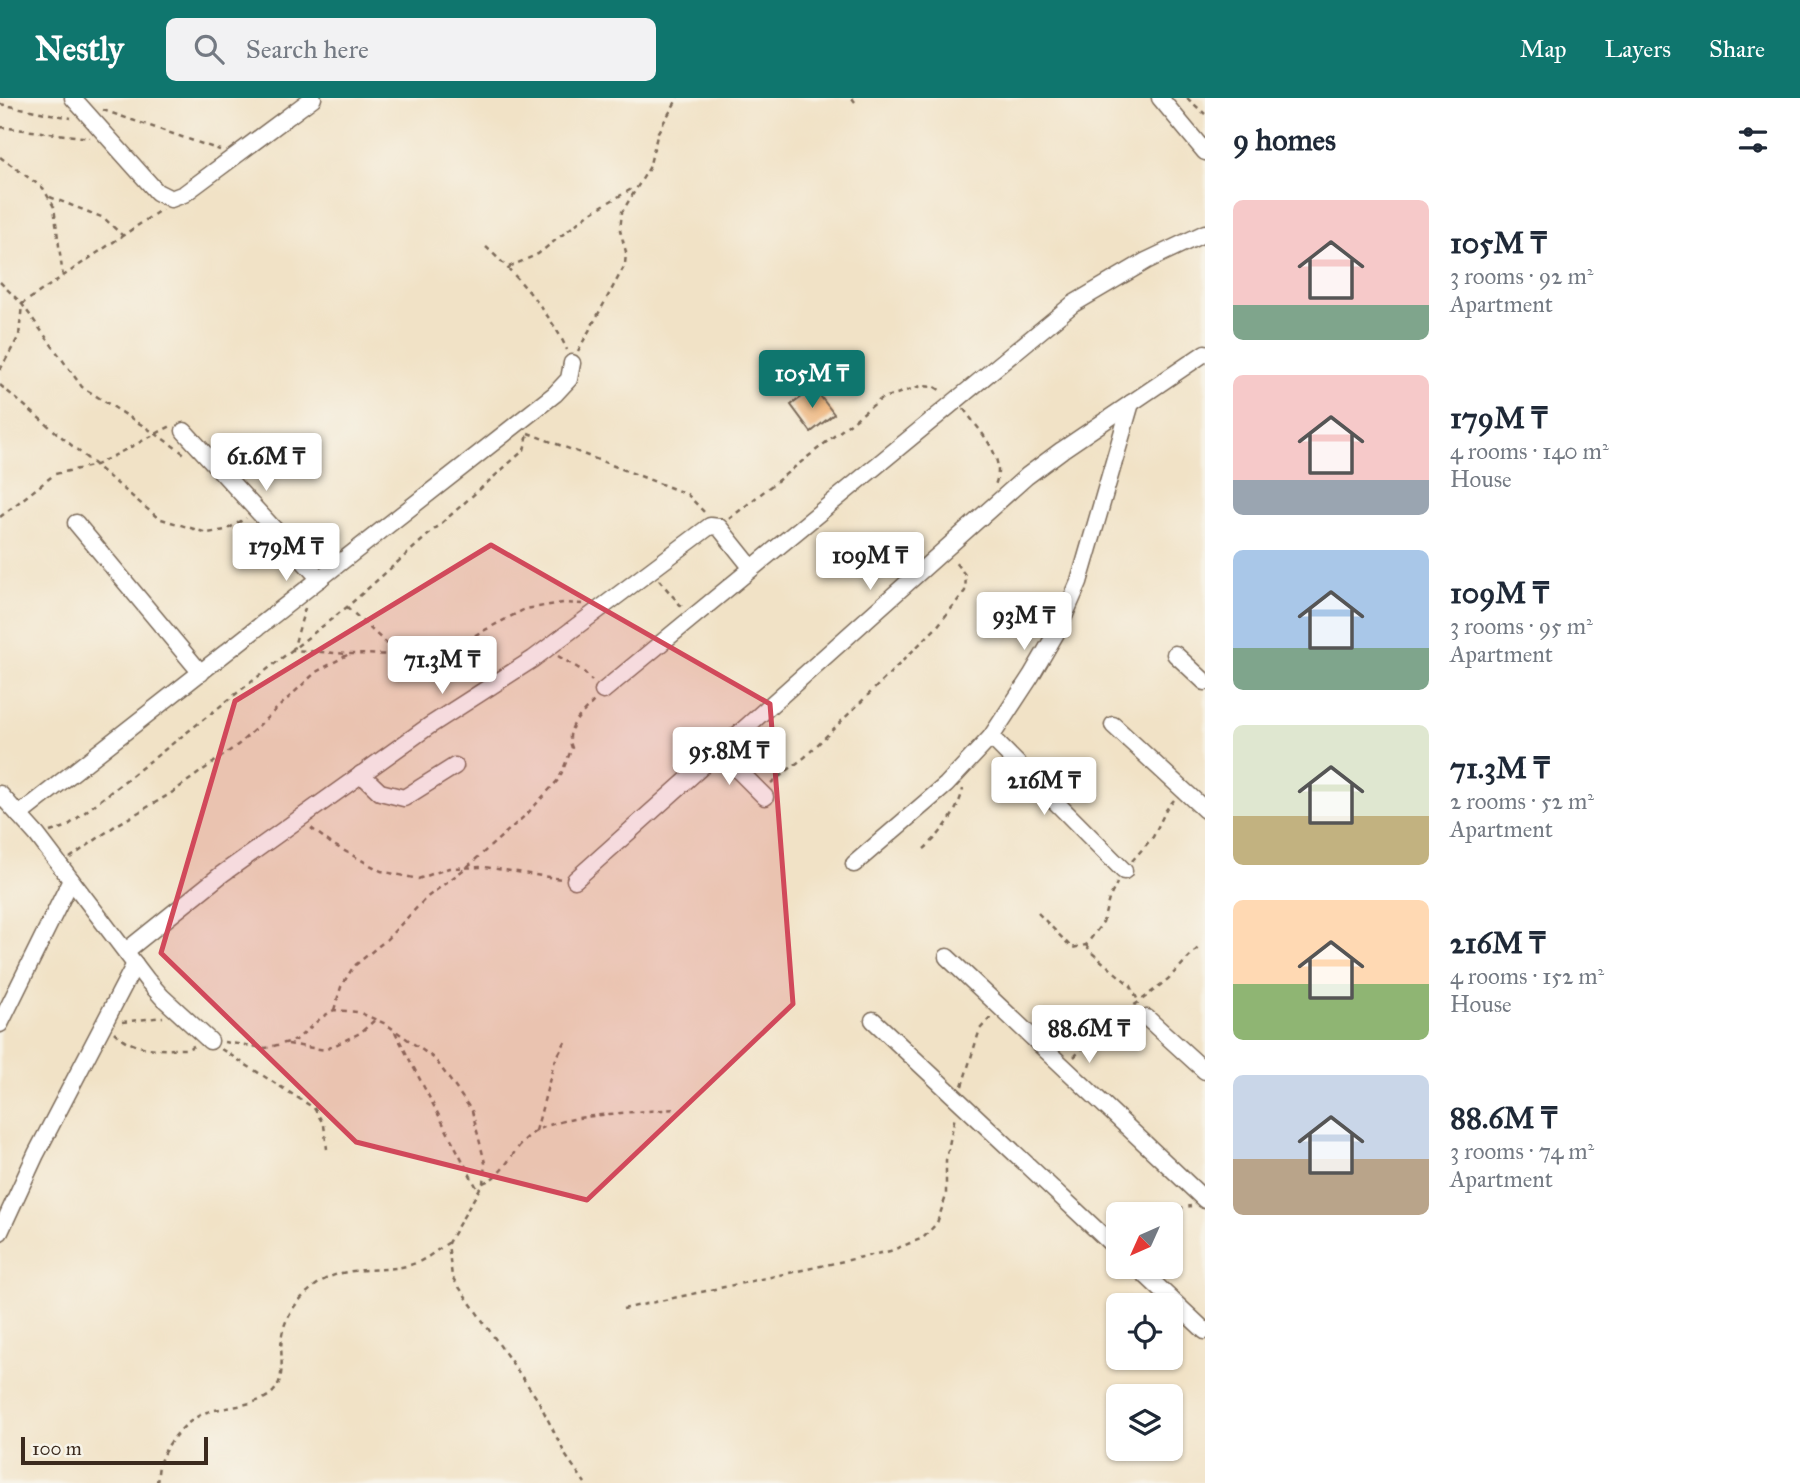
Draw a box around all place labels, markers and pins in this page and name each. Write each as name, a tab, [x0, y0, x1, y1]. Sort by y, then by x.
pin: 105M ₸	[755, 350, 869, 410]
pin: 61.6M ₸	[201, 434, 331, 493]
pin: 179M ₸	[229, 524, 343, 583]
pin: 109M ₸	[813, 532, 927, 592]
pin: 93M ₸	[975, 592, 1073, 652]
pin: 71.3M ₸	[377, 636, 507, 696]
pin: 95.8M ₸	[664, 728, 794, 787]
pin: 216M ₸	[987, 758, 1101, 817]
pin: 88.6M ₸	[1024, 1006, 1154, 1065]

